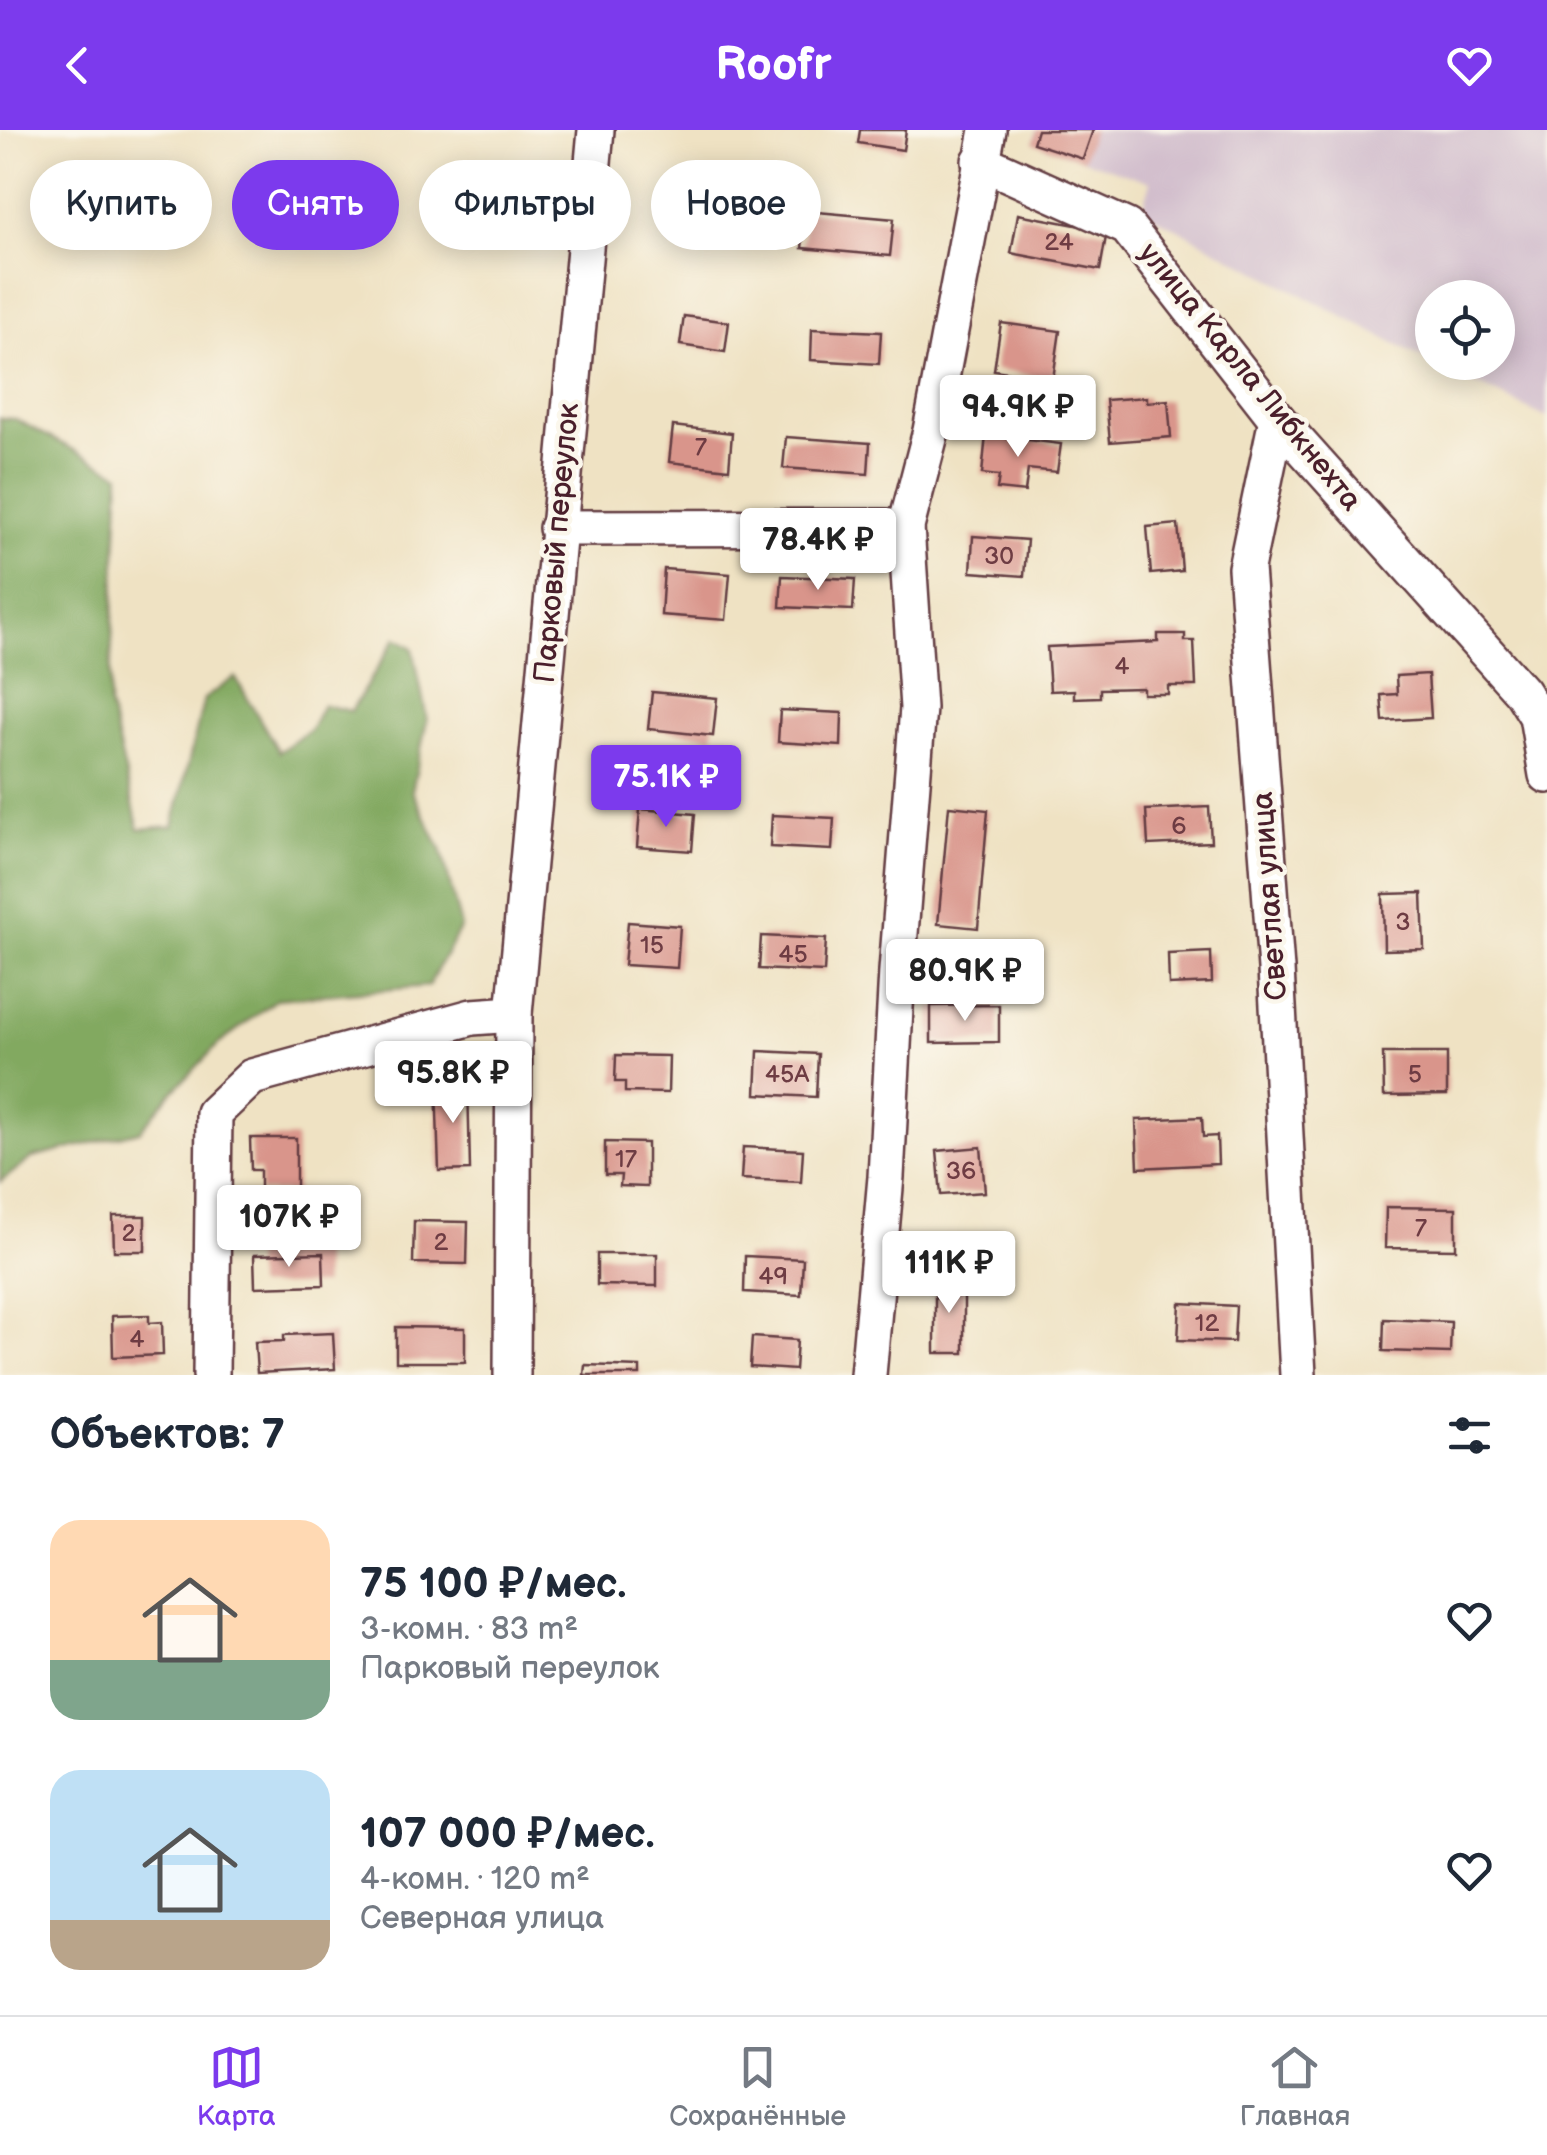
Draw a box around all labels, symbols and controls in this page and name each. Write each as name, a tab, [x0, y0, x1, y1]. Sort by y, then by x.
icon: back	[50, 38, 105, 93]
text: Roofr	[716, 38, 831, 93]
icon: heart	[1442, 38, 1497, 93]
chip: Купить	[30, 160, 212, 250]
chip: Снять	[232, 160, 399, 250]
chip: Фильтры	[419, 160, 631, 250]
chip: Новое	[651, 160, 821, 250]
house number: 24	[1044, 227, 1074, 258]
street label: улица Карла Либкнехта	[1131, 236, 1369, 518]
map controls	[1415, 280, 1515, 380]
button: locate	[1415, 280, 1515, 380]
pin: 94.9K ₽	[926, 375, 1110, 460]
text: 94.9K ₽	[962, 388, 1074, 427]
street label: Парковый переулок	[527, 401, 587, 684]
house number: 7	[695, 432, 708, 463]
pin: 78.4K ₽	[726, 508, 910, 593]
text: 78.4K ₽	[762, 521, 874, 560]
house number: 30	[984, 541, 1014, 572]
house number: 4	[1114, 651, 1130, 682]
pin: 75.1K ₽	[574, 745, 758, 830]
text: 75.1K ₽	[613, 758, 719, 797]
street label: Светлая улица	[1245, 790, 1295, 1002]
house number: 6	[1171, 811, 1187, 842]
house number: 3	[1395, 907, 1411, 938]
house number: 15	[640, 930, 664, 961]
house number: 45	[778, 939, 808, 970]
pin: 80.9K ₽	[873, 939, 1057, 1024]
text: 80.9K ₽	[908, 952, 1022, 991]
pin: 95.8K ₽	[361, 1041, 545, 1126]
text: 95.8K ₽	[397, 1054, 509, 1093]
house number: 45А	[765, 1059, 810, 1090]
house number: 5	[1408, 1059, 1422, 1090]
house number: 17	[615, 1144, 638, 1175]
house number: 36	[946, 1156, 976, 1187]
pin: 107K ₽	[208, 1185, 370, 1270]
text: 107K ₽	[239, 1198, 339, 1237]
house number: 7	[1415, 1213, 1428, 1244]
house number: 2	[122, 1218, 137, 1249]
house number: 2	[434, 1227, 449, 1258]
pin: 111K ₽	[868, 1231, 1030, 1316]
text: 111K ₽	[904, 1244, 994, 1283]
house number: 49	[758, 1261, 788, 1292]
house number: 12	[1195, 1308, 1219, 1339]
house number: 4	[129, 1324, 145, 1355]
icon: filters	[1442, 1408, 1497, 1463]
text: Объектов: 7	[50, 1410, 285, 1461]
text: 75 100 ₽/мес.	[360, 1559, 627, 1610]
icon: home	[130, 1560, 250, 1680]
icon: heart	[1442, 1593, 1497, 1648]
text: 3-комн. · 83 m²	[360, 1610, 578, 1649]
text: Парковый переулок	[360, 1649, 660, 1688]
text: 107 000 ₽/мес.	[360, 1809, 655, 1860]
icon: home	[130, 1810, 250, 1930]
icon: heart	[1442, 1843, 1497, 1898]
text: 4-комн. · 120 m²	[360, 1860, 590, 1899]
text: Северная улица	[360, 1899, 604, 1938]
tab: Карта	[197, 2040, 276, 2133]
tab: Сохранённые	[669, 2040, 846, 2133]
tab: Главная	[1240, 2040, 1350, 2133]

